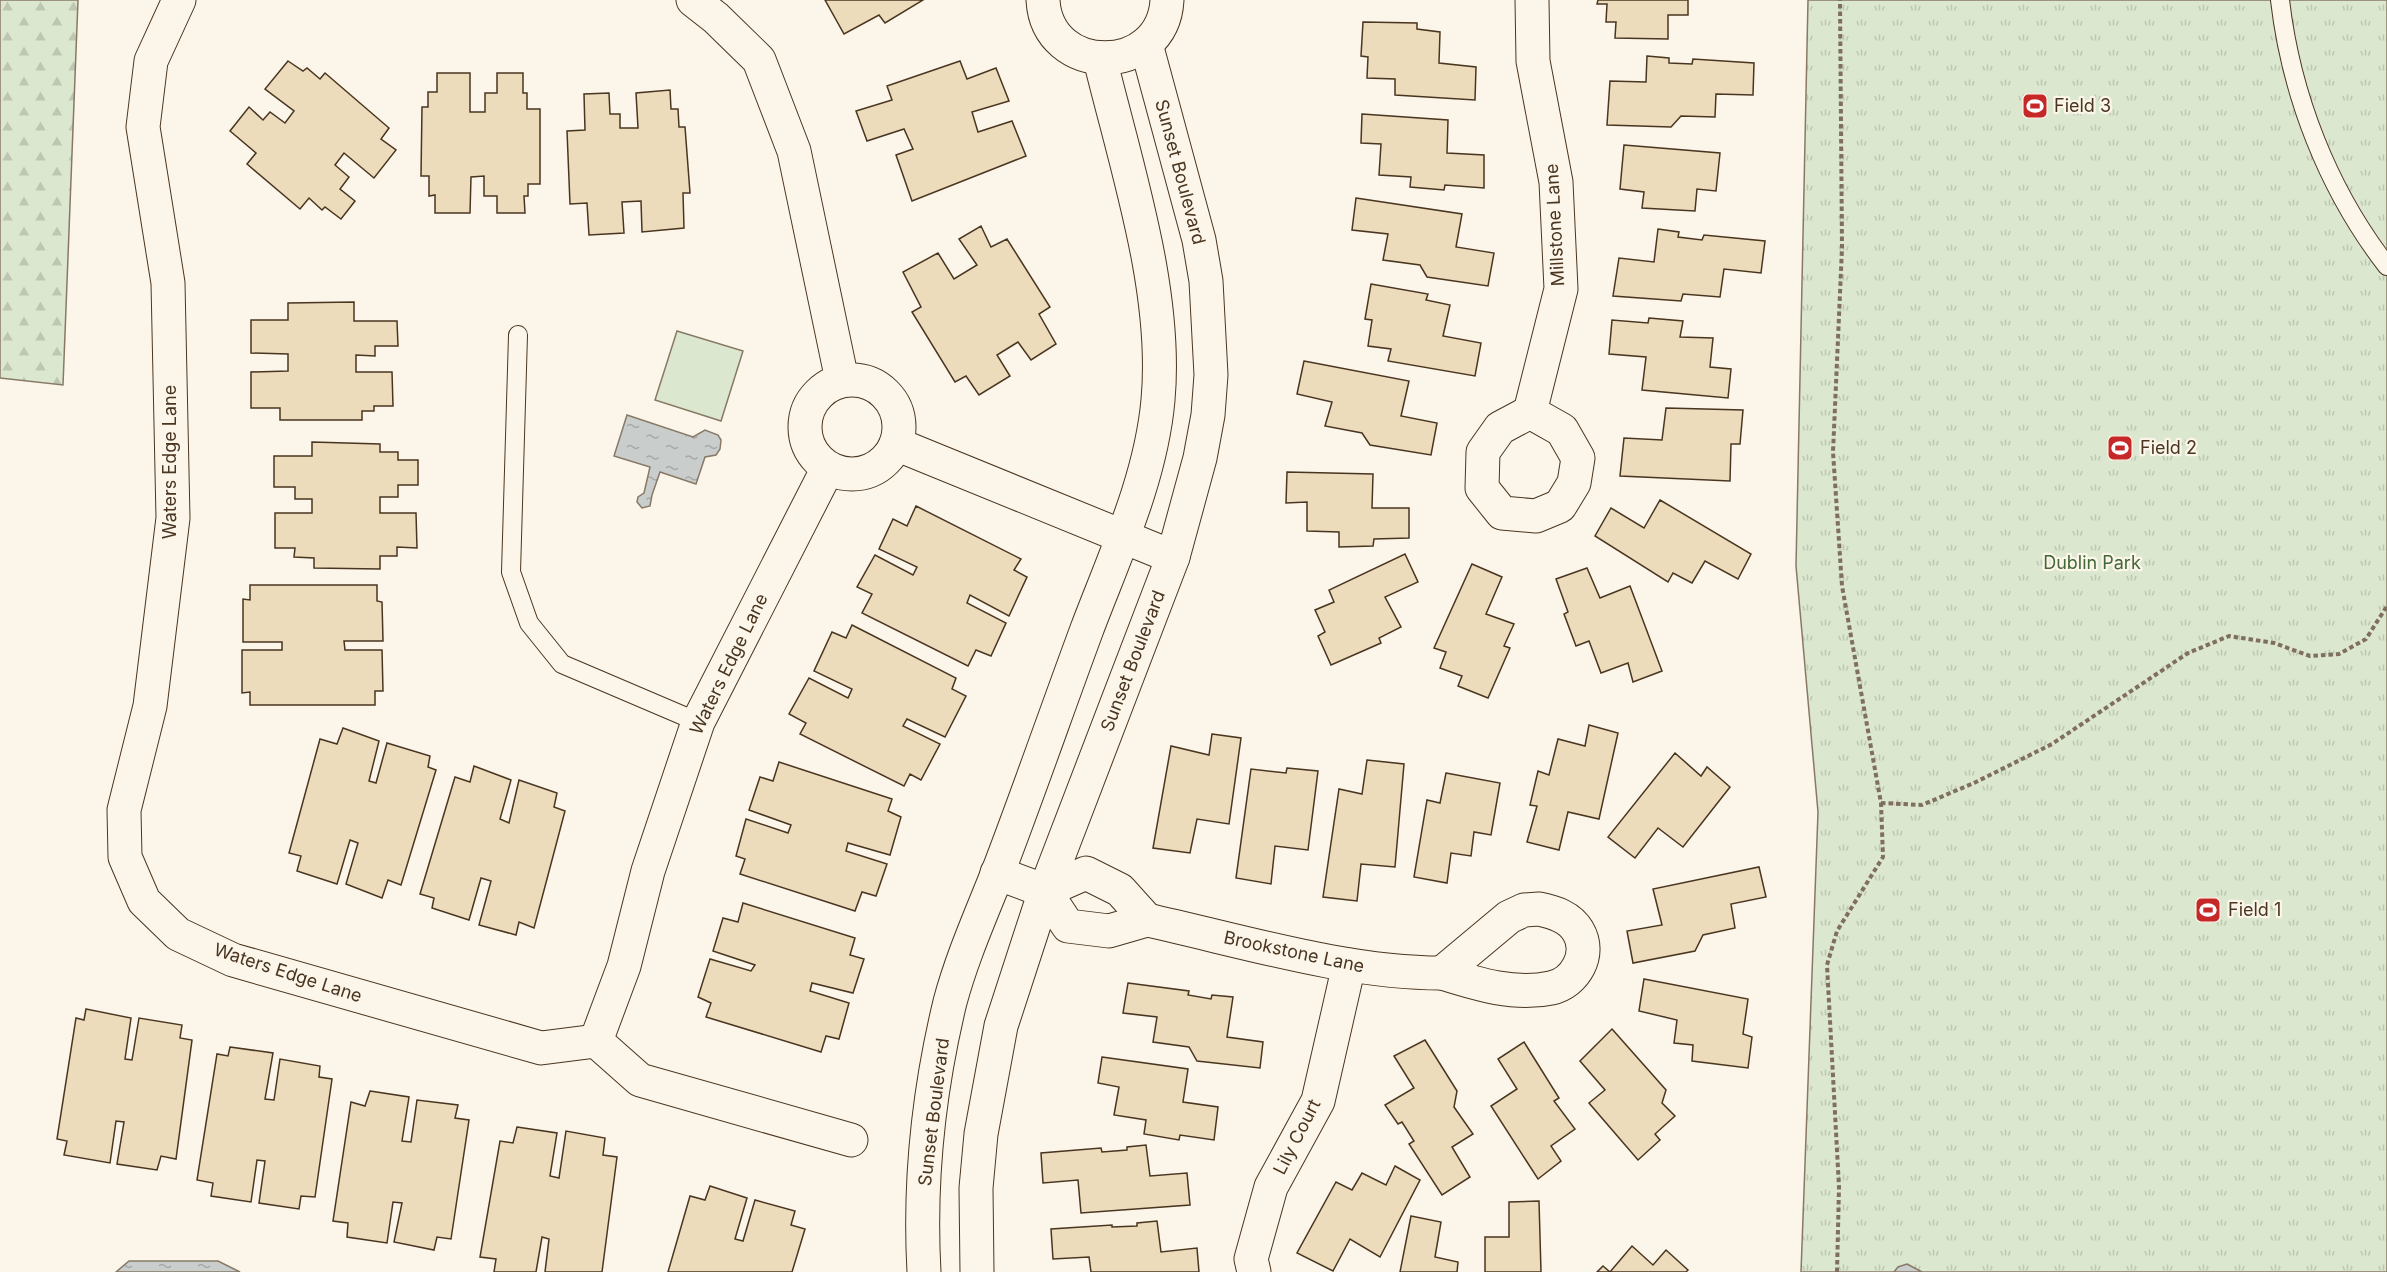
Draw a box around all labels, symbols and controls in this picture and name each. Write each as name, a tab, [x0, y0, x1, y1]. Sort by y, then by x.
sports icon: Field 3	[2020, 91, 2050, 121]
place label: Field 3	[2054, 95, 2111, 116]
street label: Sunset Boulevard	[1151, 97, 1210, 247]
street label: Millstone Lane	[1541, 163, 1568, 287]
street label: Waters Edge Lane	[159, 385, 180, 539]
sports icon: Field 2	[2105, 433, 2135, 463]
place label: Field 2	[2140, 437, 2197, 458]
park label: Dublin Park	[2043, 552, 2141, 573]
street label: Sunset Boulevard	[1096, 587, 1169, 734]
street label: Waters Edge Lane	[685, 590, 772, 738]
sports icon: Field 1	[2193, 895, 2223, 925]
place label: Field 1	[2228, 899, 2281, 920]
street label: Brookstone Lane	[1222, 926, 1366, 977]
street label: Waters Edge Lane	[212, 939, 365, 1006]
street label: Sunset Boulevard	[914, 1037, 953, 1187]
street label: Lily Court	[1269, 1096, 1325, 1178]

